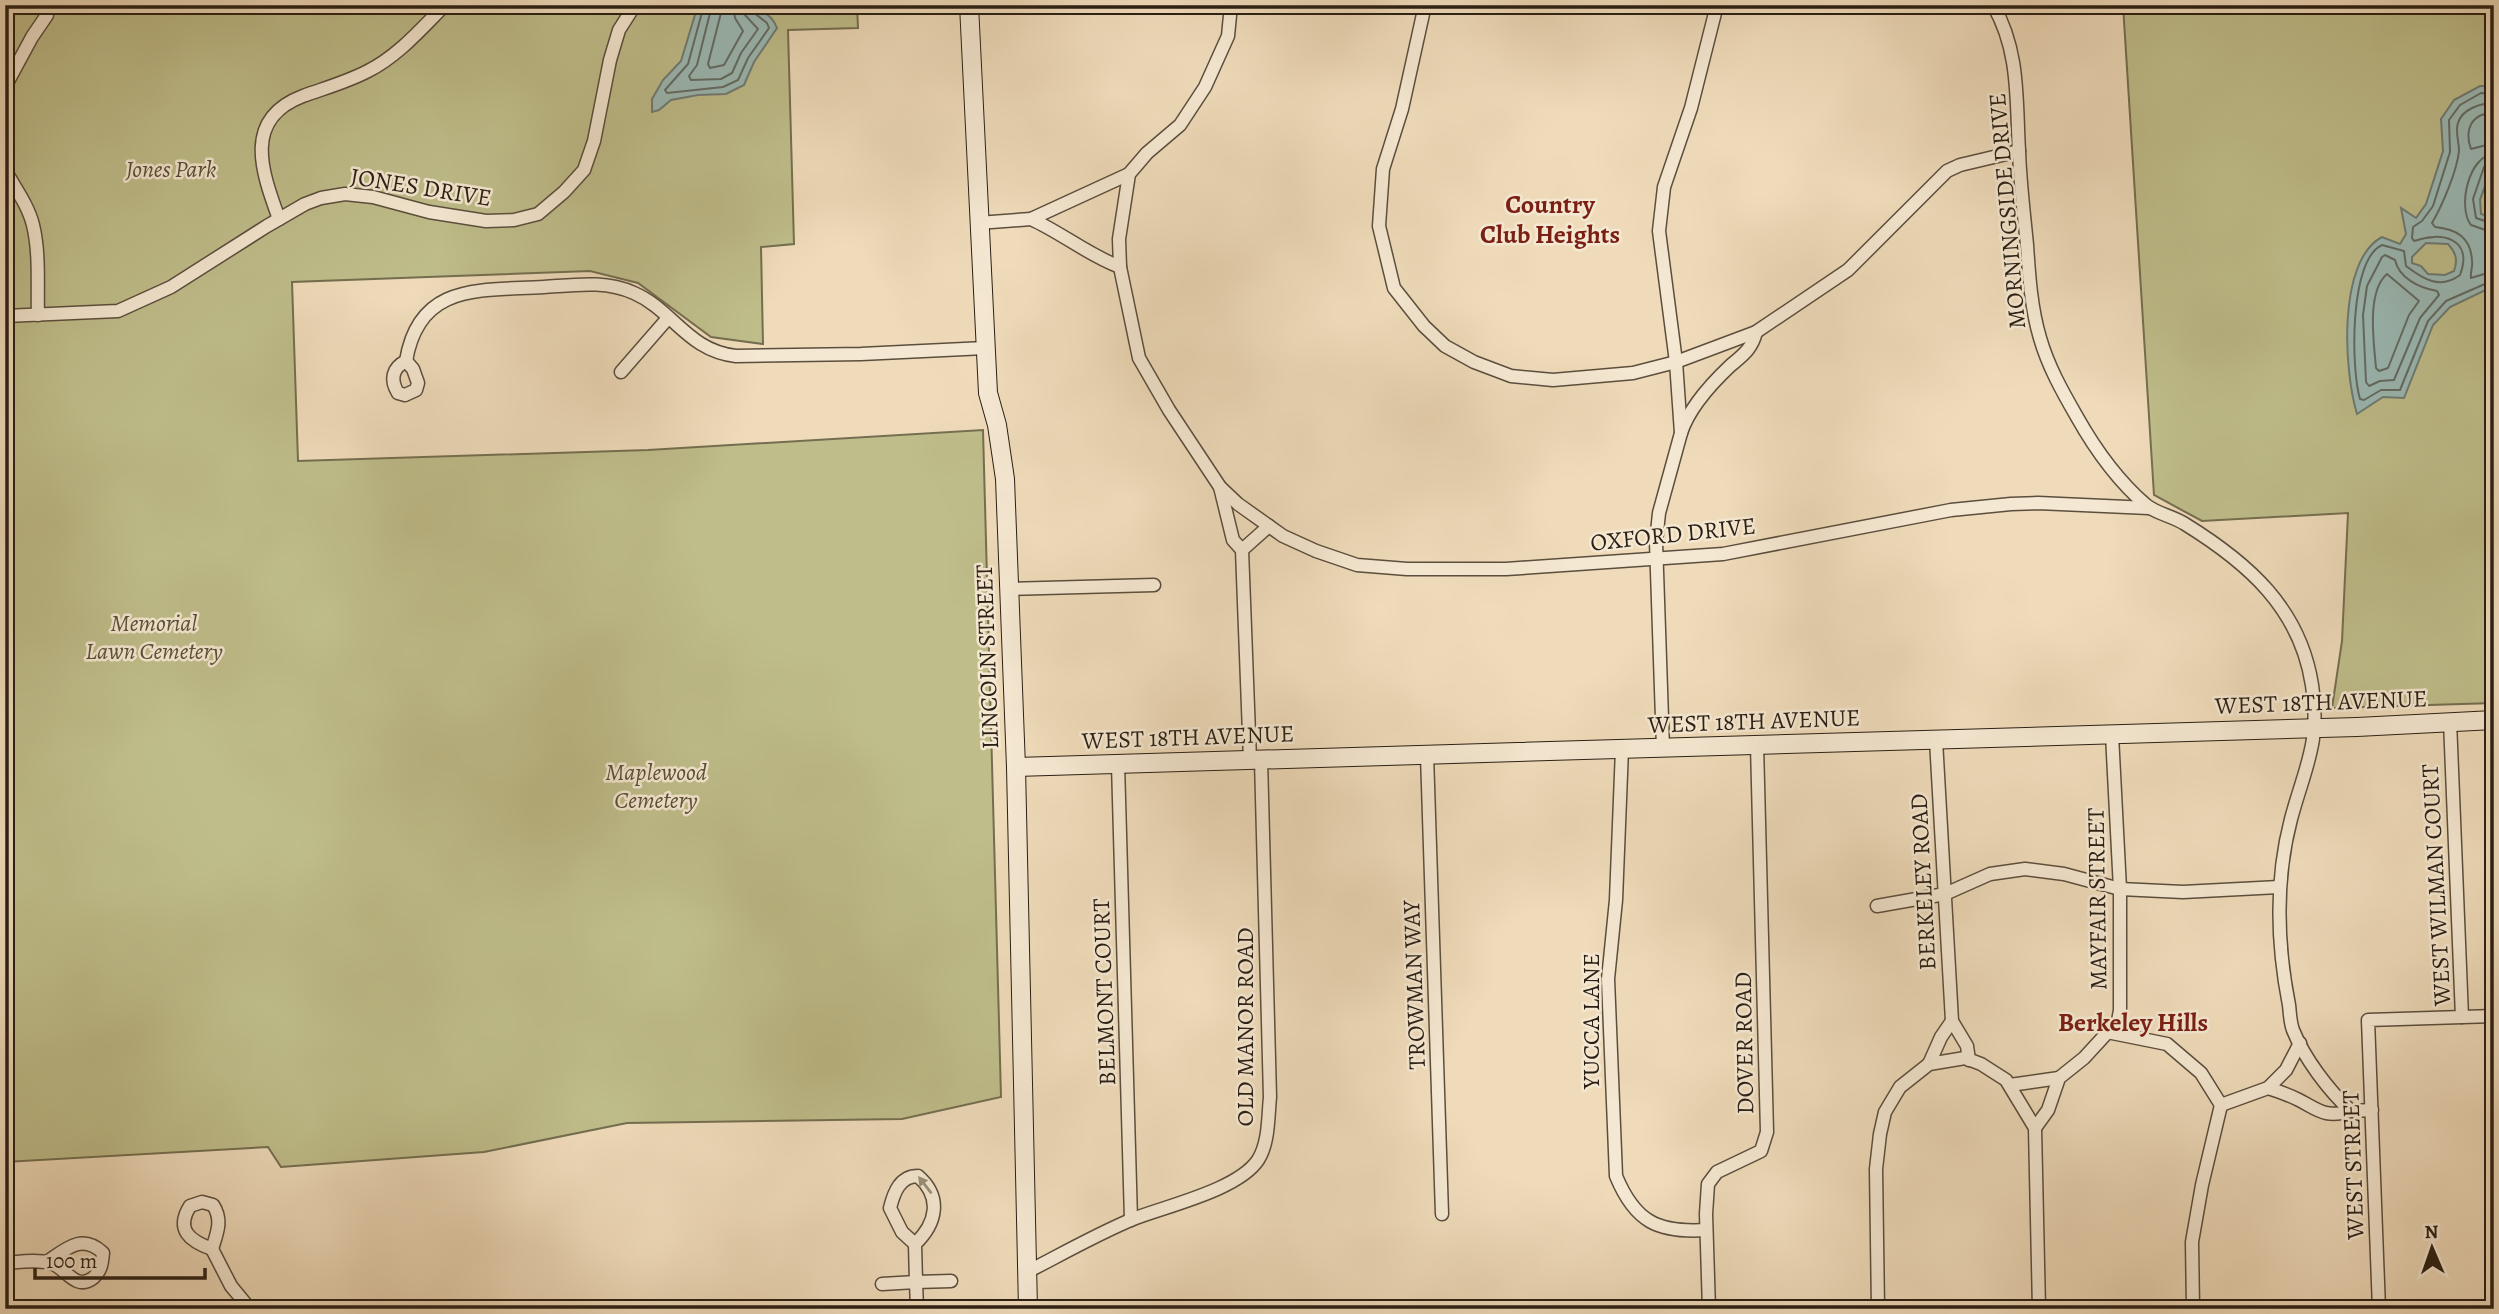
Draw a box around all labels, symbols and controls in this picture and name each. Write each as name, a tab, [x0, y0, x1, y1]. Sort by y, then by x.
street label: MORNINGSIDE DRIVE	[1981, 92, 2033, 330]
park label: Jones Park	[125, 153, 217, 185]
street label: JONES DRIVE	[348, 160, 494, 214]
district label: Country Club Heights	[1480, 187, 1620, 252]
street label: OXFORD DRIVE	[1589, 509, 1757, 559]
street label: LINCOLN STREET	[968, 564, 1006, 750]
park label: Memorial Lawn Cemetery	[85, 607, 223, 667]
street label: WEST 18TH AVENUE	[2213, 682, 2428, 722]
street label: WEST 18TH AVENUE	[1646, 701, 1861, 741]
street label: WEST 18TH AVENUE	[1080, 717, 1295, 757]
park label: Maplewood Cemetery	[605, 756, 707, 816]
street label: WEST WILMAN COURT	[2414, 763, 2458, 1008]
street label: BERKELEY ROAD	[1902, 793, 1944, 971]
street label: MAYFAIR STREET	[2079, 808, 2115, 990]
street label: BELMONT COURT	[1085, 898, 1123, 1086]
street label: TROWMAN WAY	[1395, 899, 1433, 1070]
street label: OLD MANOR ROAD	[1229, 927, 1261, 1127]
street label: YUCCA LANE	[1575, 953, 1607, 1090]
street label: DOVER ROAD	[1727, 971, 1761, 1115]
district label: Berkeley Hills	[2058, 1005, 2208, 1040]
street label: WEST STREET	[2334, 1090, 2372, 1241]
one-way arrow	[917, 1177, 932, 1195]
north arrow	[2398, 1212, 2468, 1282]
text: N	[2424, 1219, 2439, 1245]
scale bar	[35, 1237, 205, 1281]
text: 100 m	[46, 1247, 97, 1275]

